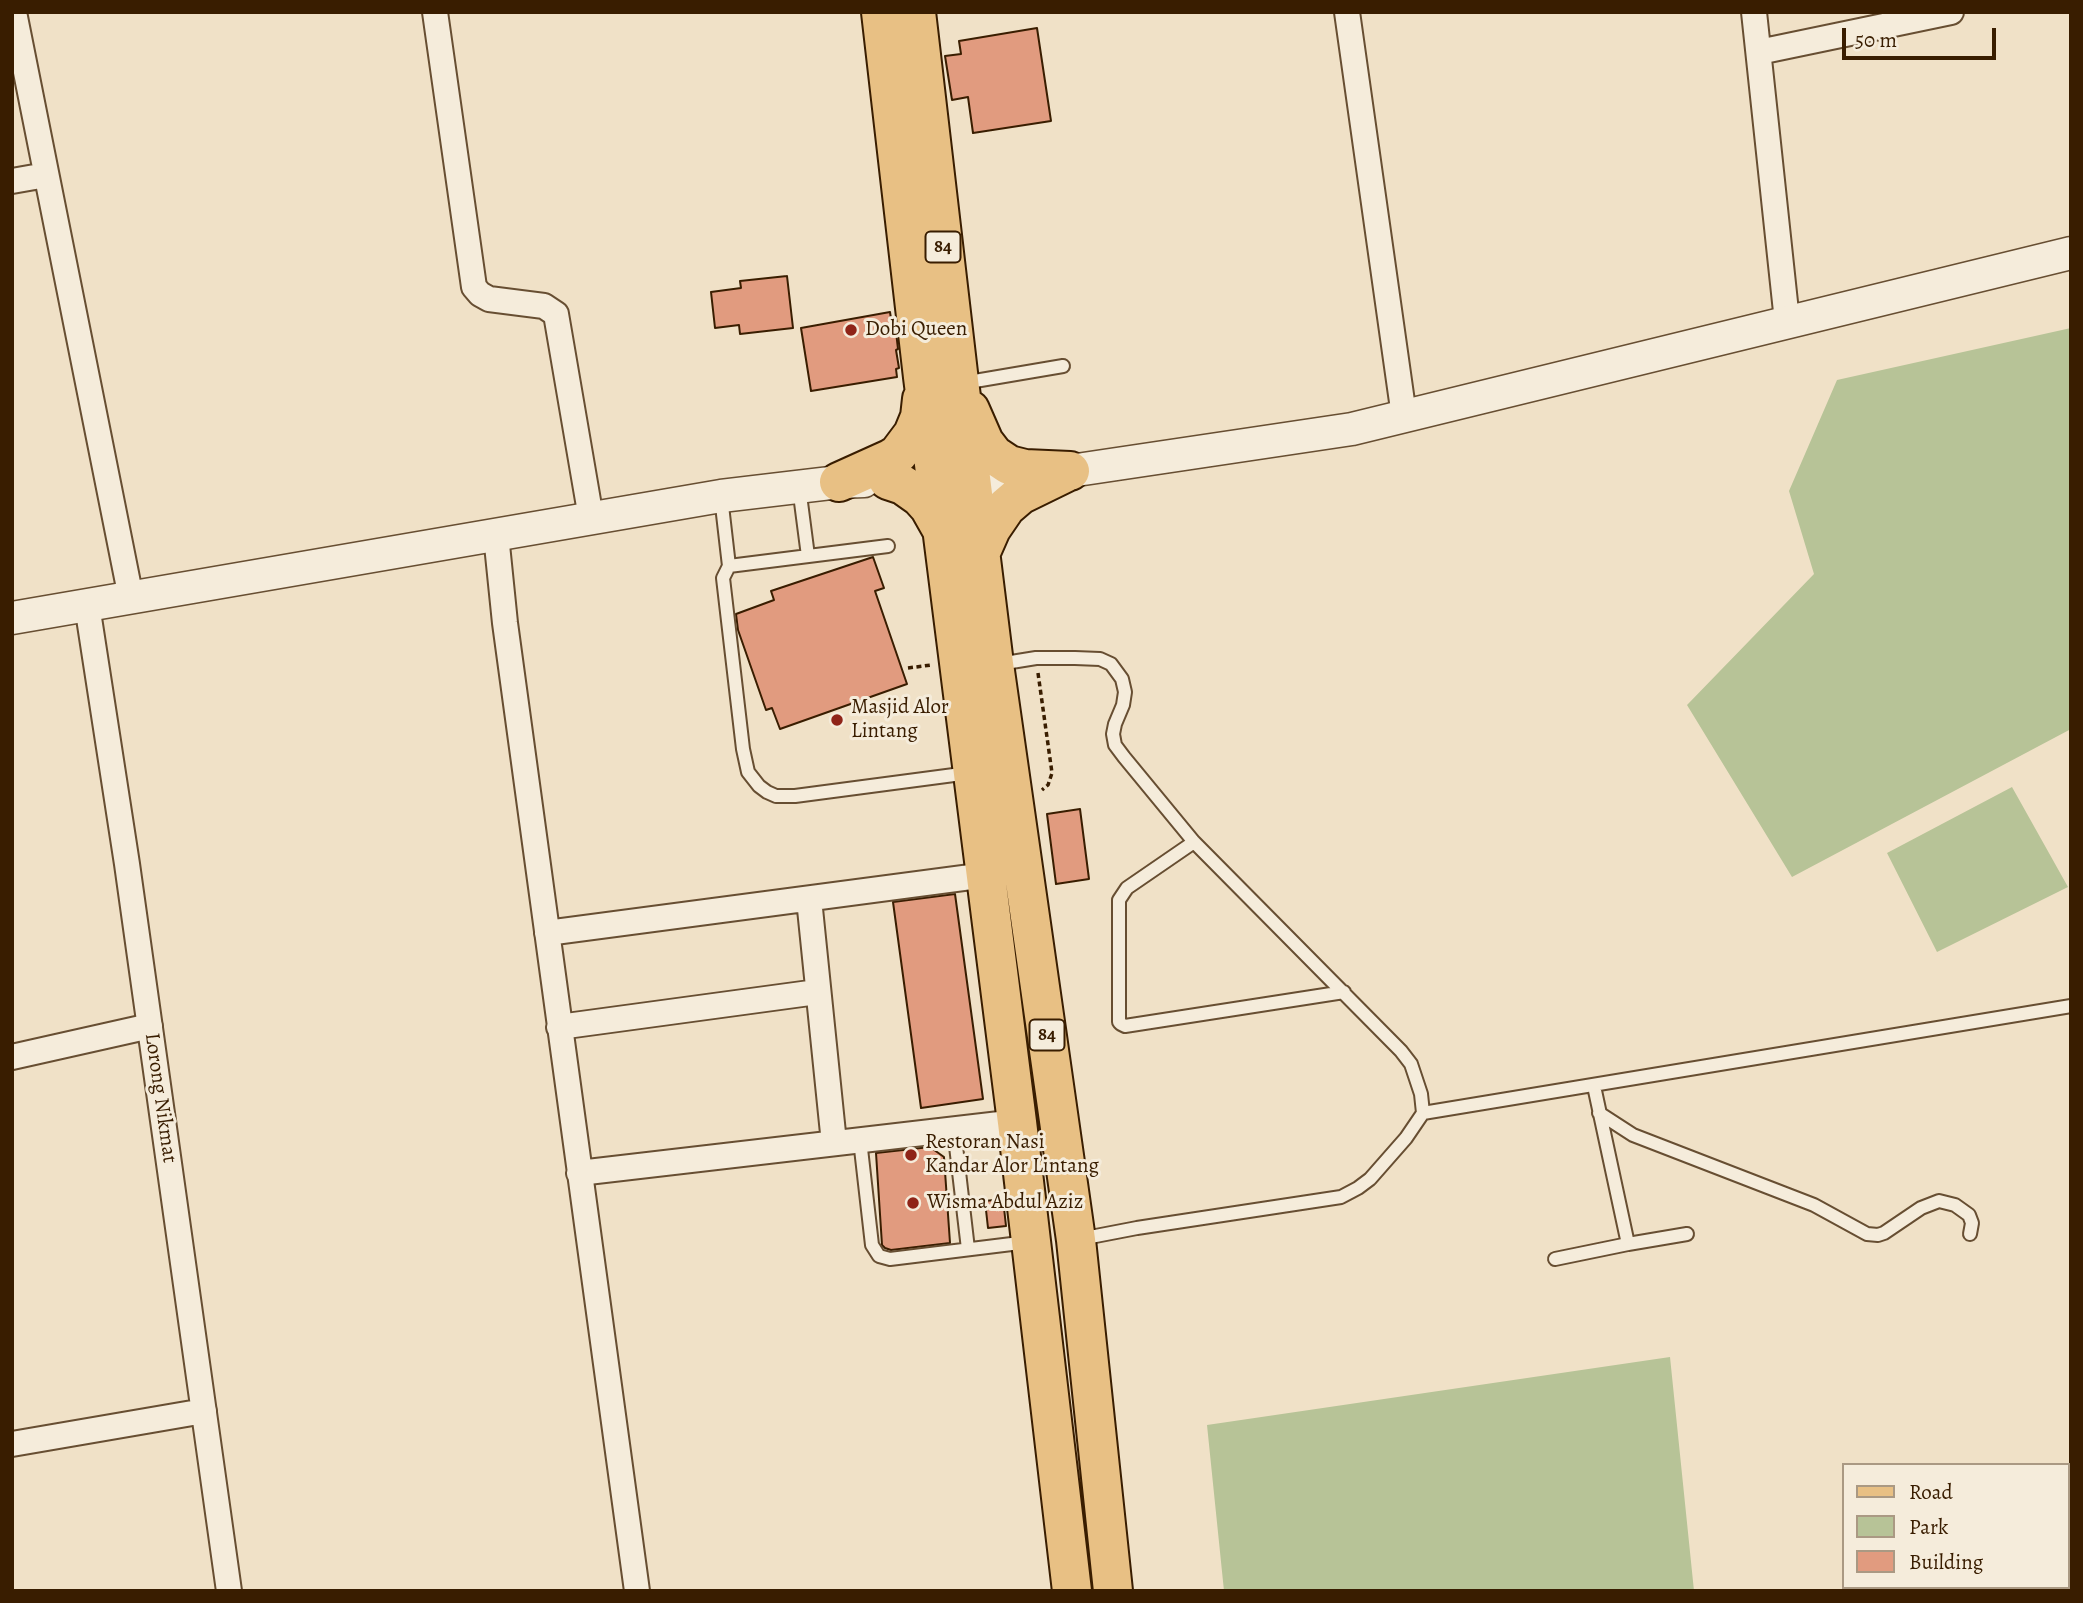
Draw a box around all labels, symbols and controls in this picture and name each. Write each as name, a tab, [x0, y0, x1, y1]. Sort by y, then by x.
scale bar	[1845, 14, 1999, 58]
text: 50 m	[1855, 26, 1897, 54]
road number: 84	[926, 232, 960, 262]
place label: Dobi Queen	[865, 317, 967, 343]
marker: Dobi Queen	[843, 322, 859, 338]
place label: Masjid Alor Lintang	[851, 695, 949, 745]
marker: Masjid Alor Lintang	[829, 712, 845, 728]
road number: 84	[1030, 1020, 1064, 1050]
street label: Lorong Nikmat	[138, 1031, 182, 1165]
place label: Restoran Nasi Kandar Alor Lintang	[925, 1130, 1099, 1180]
marker: Restoran Nasi Kandar Alor Lintang	[903, 1147, 919, 1163]
place label: Wisma Abdul Aziz	[927, 1190, 1083, 1216]
marker: Wisma Abdul Aziz	[905, 1195, 921, 1211]
legend	[1842, 1463, 2069, 1589]
text: Road	[1909, 1478, 1953, 1506]
text: Park	[1909, 1513, 1948, 1541]
text: Building	[1909, 1548, 1983, 1576]

